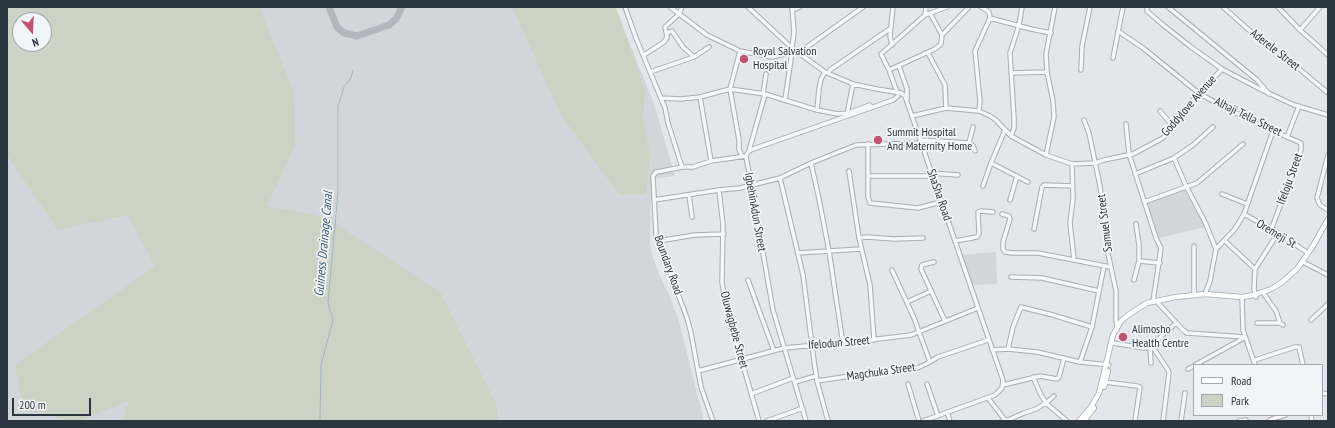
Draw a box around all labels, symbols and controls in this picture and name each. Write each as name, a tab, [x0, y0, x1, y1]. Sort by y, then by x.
north arrow	[12, 12, 52, 52]
street label: Aderele Street	[1247, 26, 1303, 74]
text: N	[30, 35, 41, 50]
place label: Royal Salvation Hospital	[753, 45, 817, 73]
marker: Royal Salvation Hospital	[738, 53, 750, 65]
street label: Goddylove Avenue	[1159, 72, 1219, 140]
street label: Alhaji Tella Street	[1212, 94, 1284, 140]
place label: Summit Hospital And Maternity Home	[887, 126, 972, 154]
marker: Summit Hospital And Maternity Home	[872, 134, 884, 146]
street label: Ifeloju Street	[1274, 151, 1306, 207]
street label: ShaSha Road	[923, 167, 955, 223]
street label: IgbehinAdun Street	[741, 171, 769, 253]
water label: Guiness Drainage Canal	[312, 191, 336, 297]
street label: Samuel Street	[1094, 193, 1116, 253]
street label: Oremeji St	[1254, 217, 1298, 251]
street label: Boundary Road	[651, 233, 685, 297]
street label: Oluwagbebe Street	[717, 290, 751, 370]
place label: Alimosho Health Centre	[1132, 323, 1189, 351]
marker: Alimosho Health Centre	[1117, 331, 1129, 343]
street label: Ifelodun Street	[808, 333, 870, 353]
street label: Magchuka Street	[846, 360, 916, 384]
legend	[1193, 364, 1323, 416]
text: Road	[1231, 373, 1251, 388]
scale bar	[14, 390, 93, 416]
text: Park	[1231, 393, 1249, 408]
text: 200 m	[19, 397, 46, 412]

